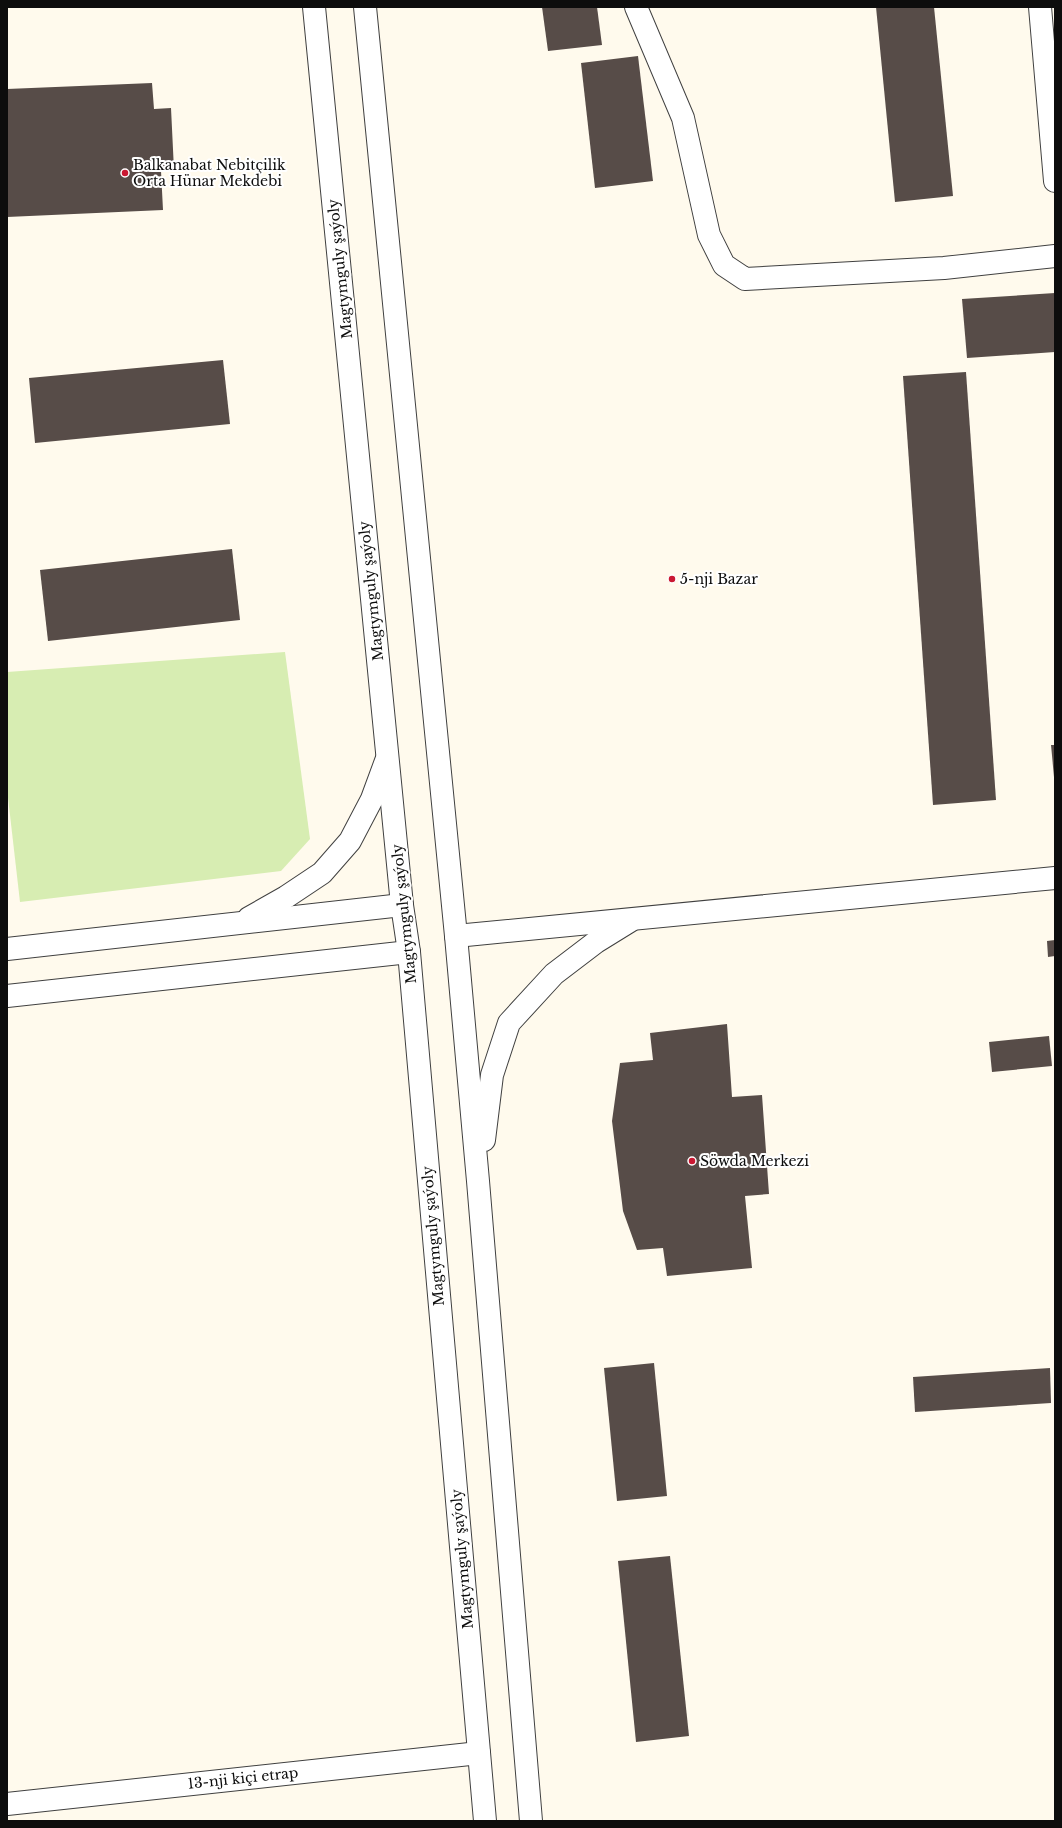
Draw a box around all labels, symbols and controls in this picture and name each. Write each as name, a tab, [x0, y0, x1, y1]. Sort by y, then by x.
place label: Balkanabat Nebitçilik Orta Hünar Mekdebi	[133, 156, 286, 190]
marker: Balkanabat Nebitçilik Orta Hünar Mekdebi	[120, 168, 130, 178]
street label: Magtymguly şaýoly	[324, 198, 356, 340]
street label: Magtymguly şaýoly	[355, 520, 387, 662]
place label: 5-nji Bazar	[680, 570, 758, 588]
marker: 5-nji Bazar	[667, 574, 677, 584]
street label: Magtymguly şaýoly	[388, 843, 420, 985]
place label: Söwda Merkezi	[700, 1152, 809, 1170]
marker: Söwda Merkezi	[687, 1156, 697, 1166]
street label: Magtymguly şaýoly	[418, 1165, 448, 1307]
street label: Magtymguly şaýoly	[447, 1488, 477, 1630]
street label: 13-nji kiçi etrap	[187, 1763, 299, 1793]

